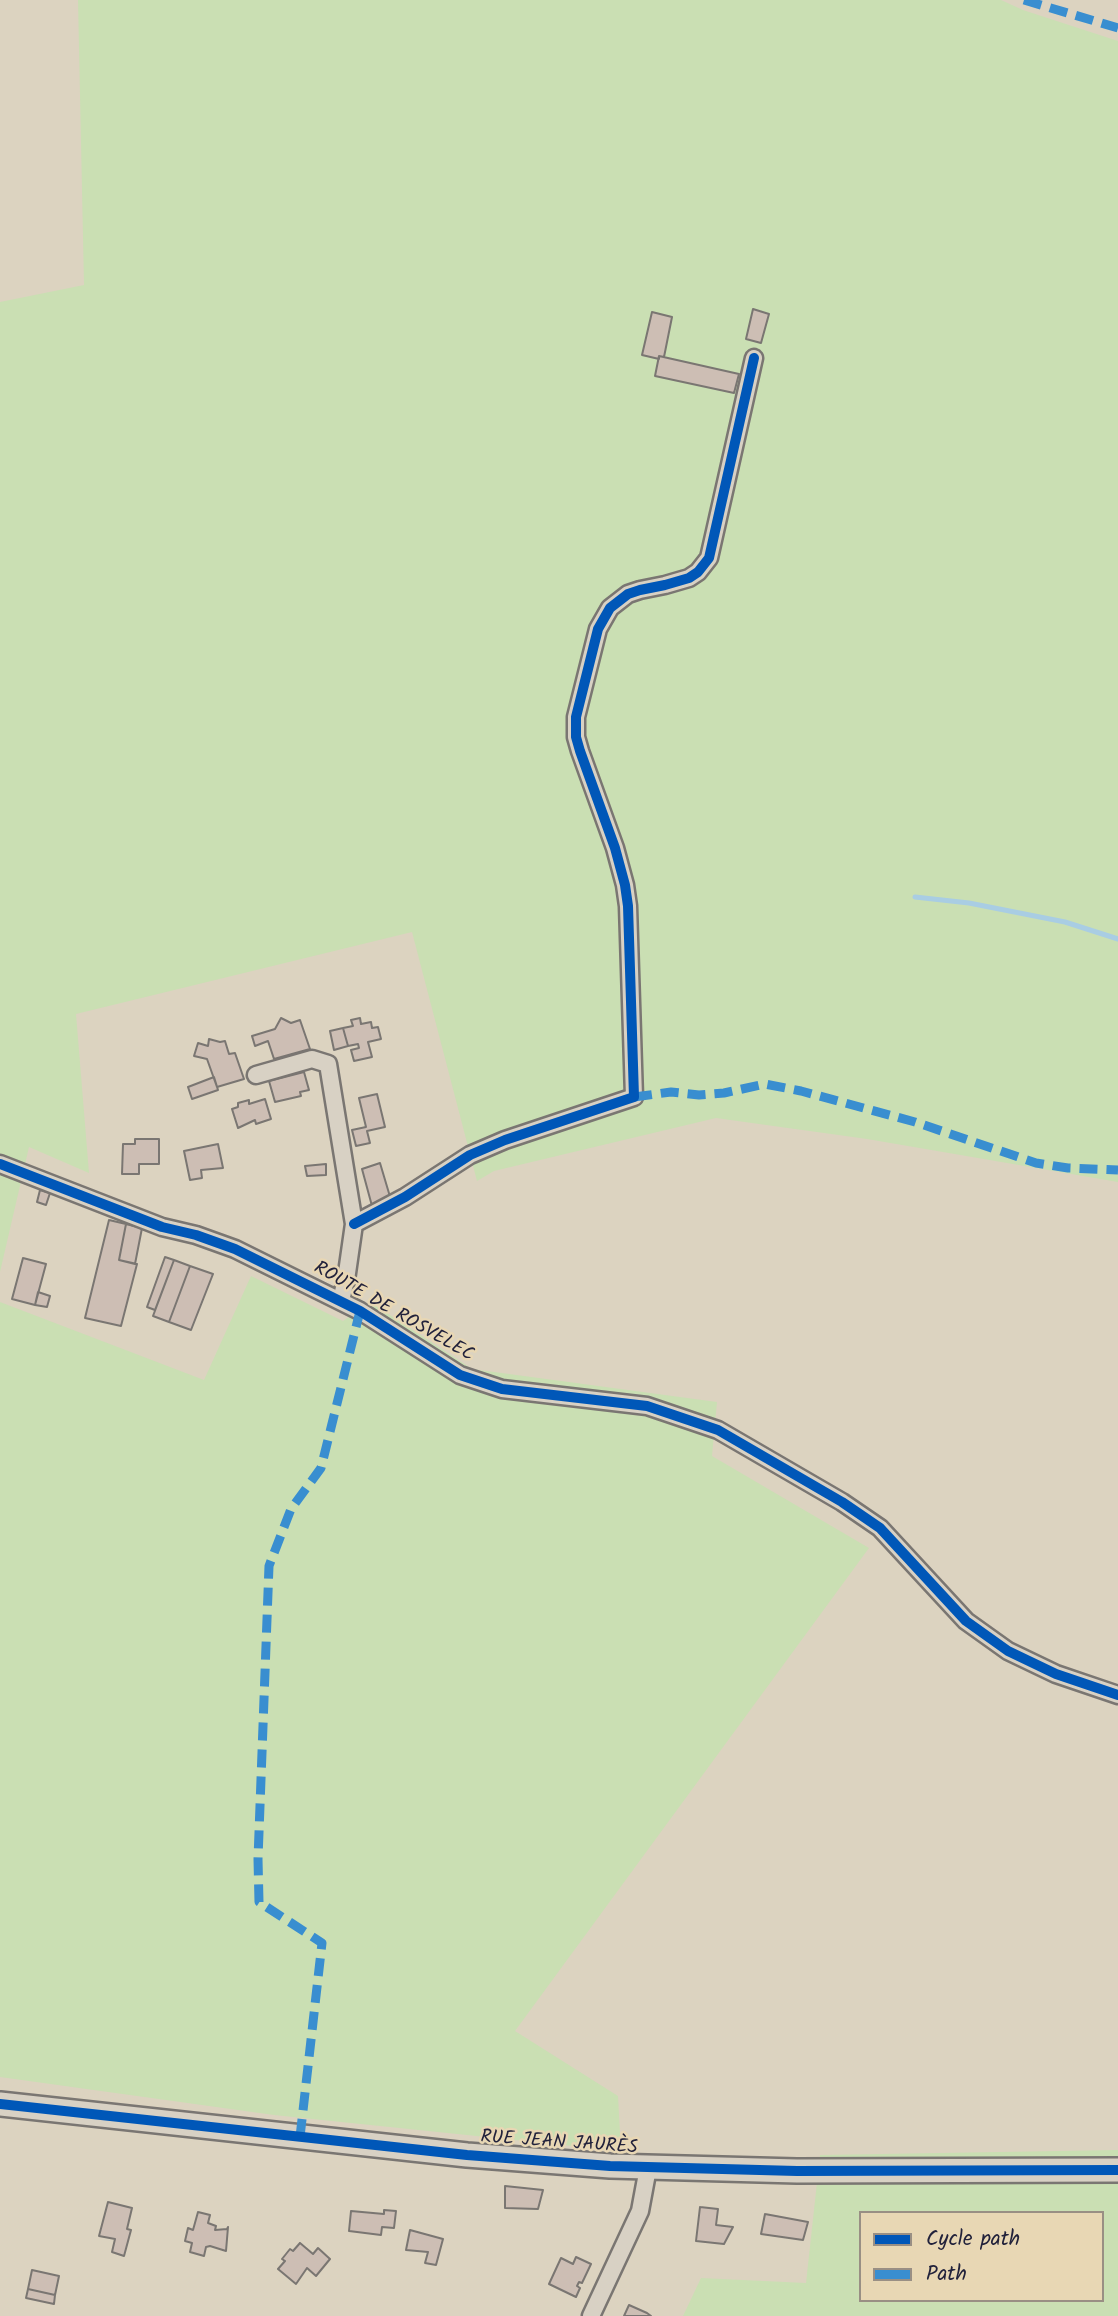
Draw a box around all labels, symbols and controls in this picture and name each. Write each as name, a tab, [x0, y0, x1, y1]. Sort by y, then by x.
street label: ROUTE DE ROSVELEC	[309, 1258, 477, 1368]
street label: RUE JEAN JAURÈS	[480, 2127, 638, 2161]
legend	[859, 2211, 1104, 2302]
text: Cycle path	[926, 2223, 1020, 2256]
text: Path	[926, 2258, 967, 2291]

